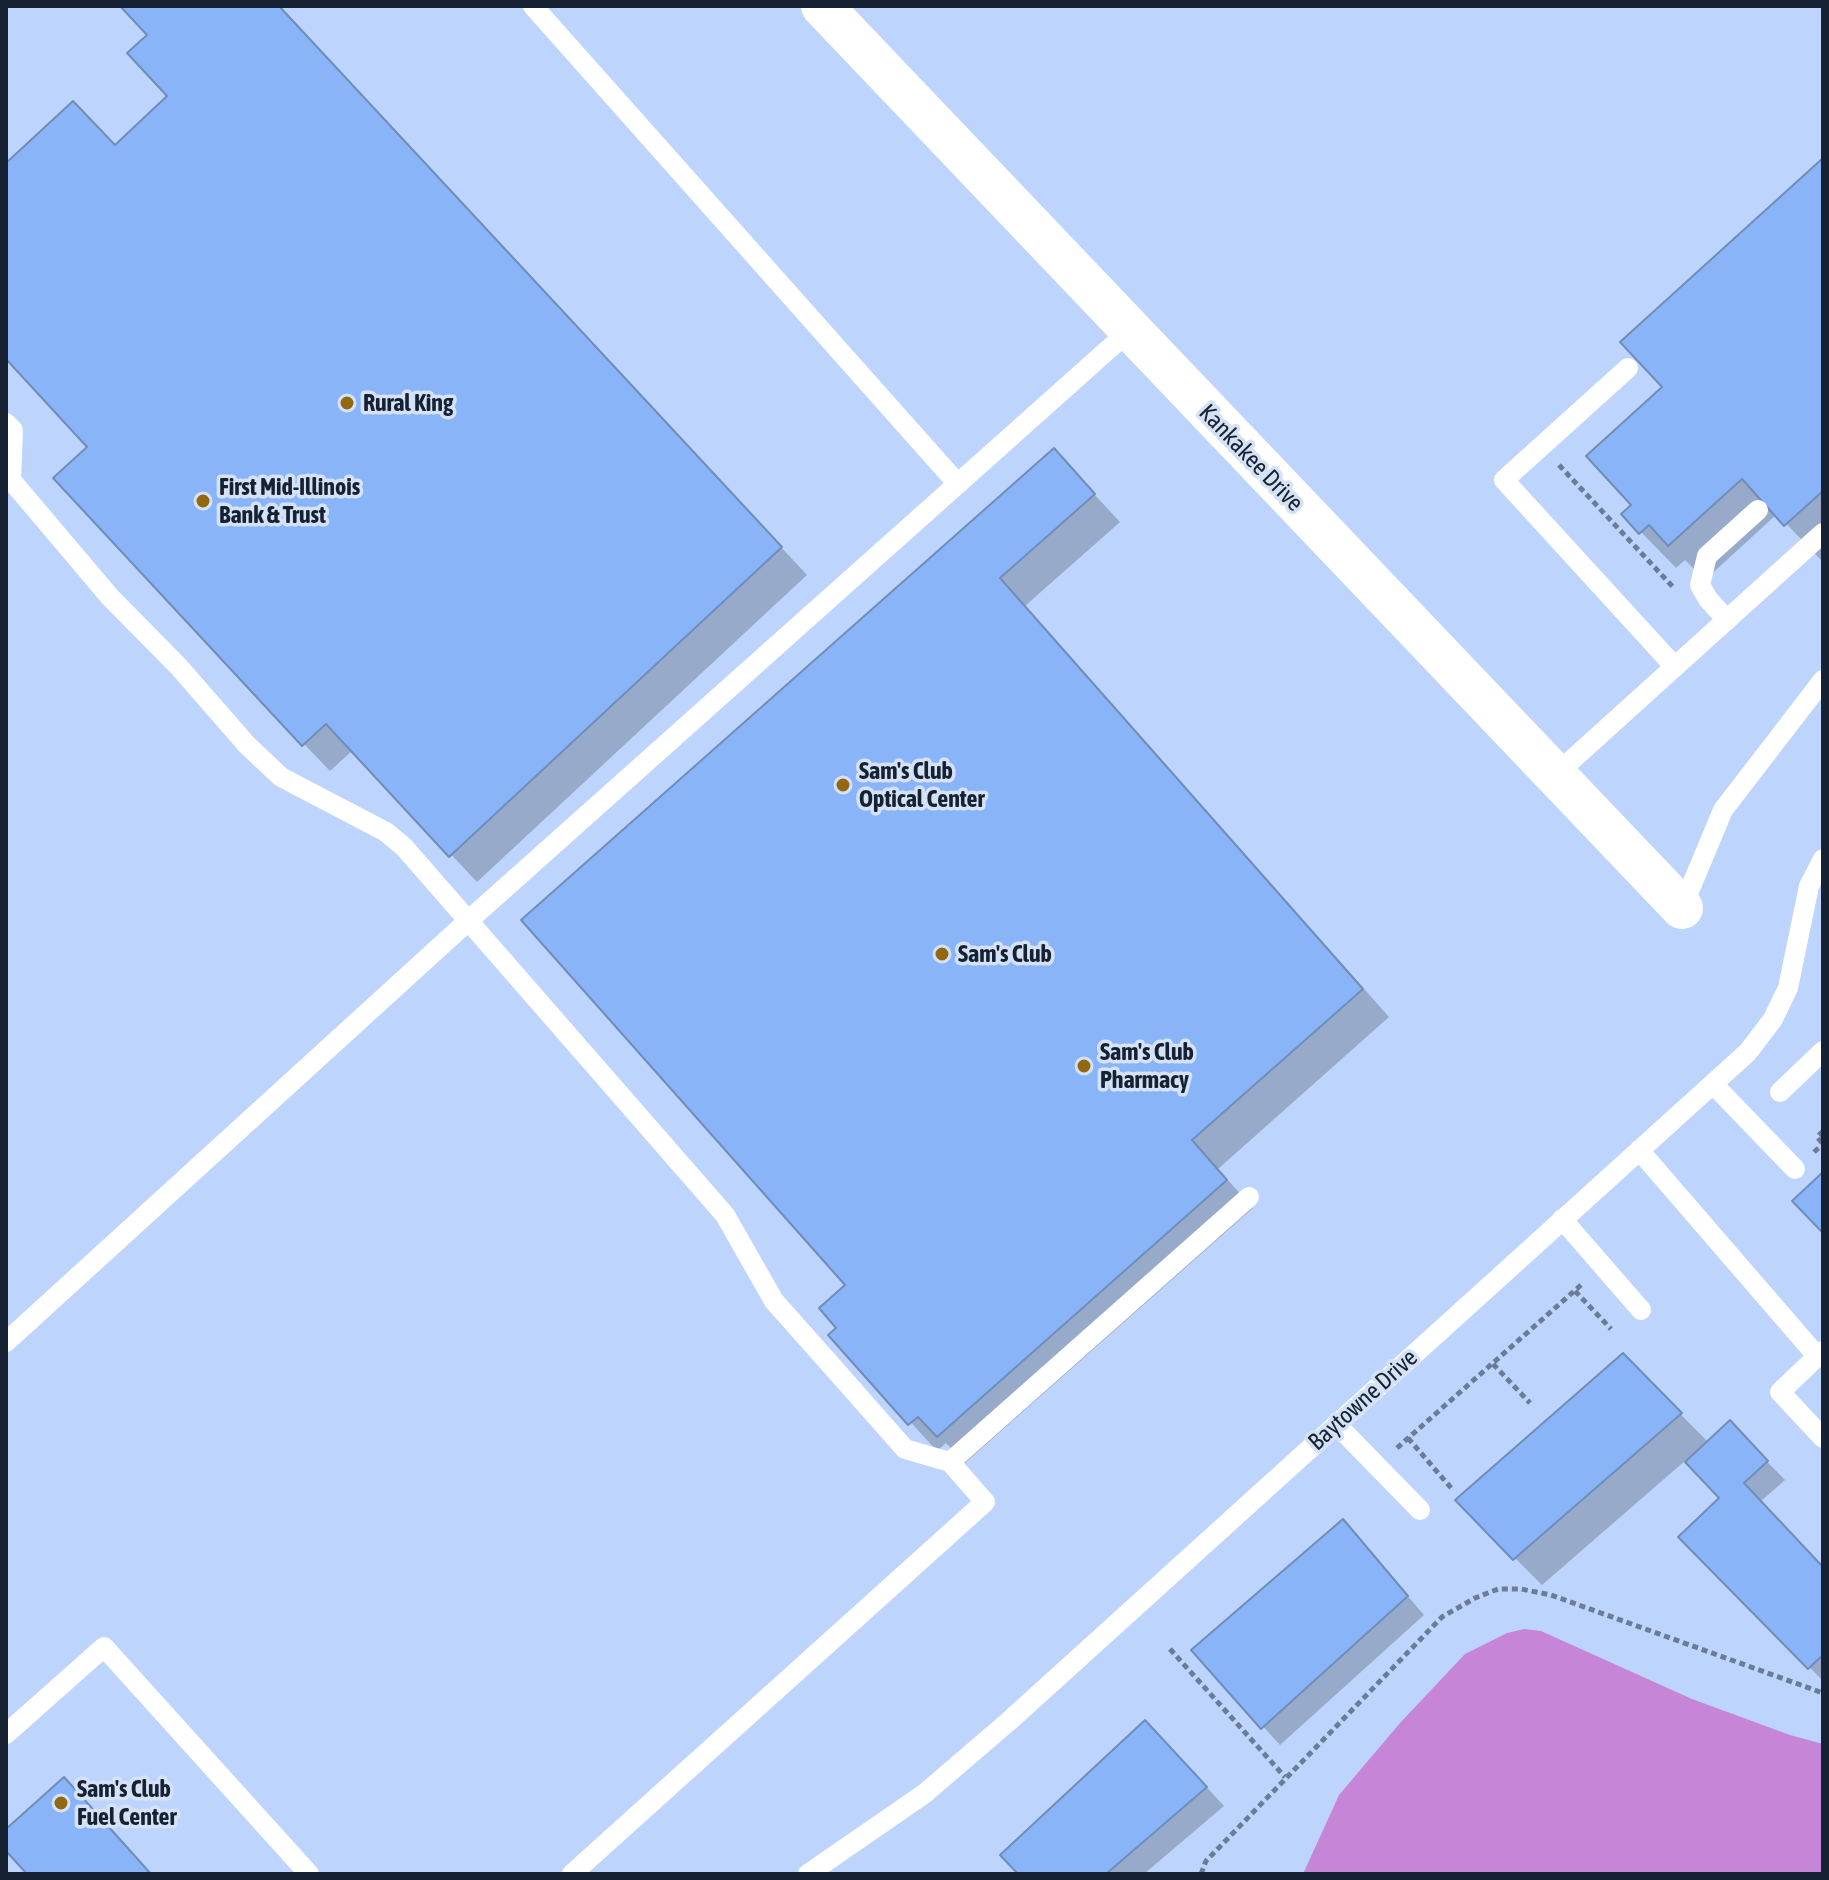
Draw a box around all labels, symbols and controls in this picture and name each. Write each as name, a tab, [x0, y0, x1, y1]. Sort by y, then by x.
place label: Rural King	[363, 389, 453, 417]
marker: Rural King	[338, 394, 356, 412]
street label: Kankakee Drive	[1193, 399, 1309, 517]
place label: First Mid-Illinois Bank & Trust	[219, 473, 360, 529]
marker: First Mid-Illinois Bank & Trust	[194, 492, 212, 510]
place label: Sam's Club Optical Center	[859, 757, 984, 813]
marker: Sam's Club Optical Center	[834, 776, 852, 794]
place label: Sam's Club	[958, 940, 1052, 968]
marker: Sam's Club	[933, 945, 951, 963]
place label: Sam's Club Pharmacy	[1100, 1038, 1194, 1094]
marker: Sam's Club Pharmacy	[1075, 1057, 1093, 1075]
street label: Baytowne Drive	[1303, 1344, 1423, 1456]
place label: Sam's Club Fuel Center	[77, 1775, 177, 1831]
marker: Sam's Club Fuel Center	[52, 1794, 70, 1812]

